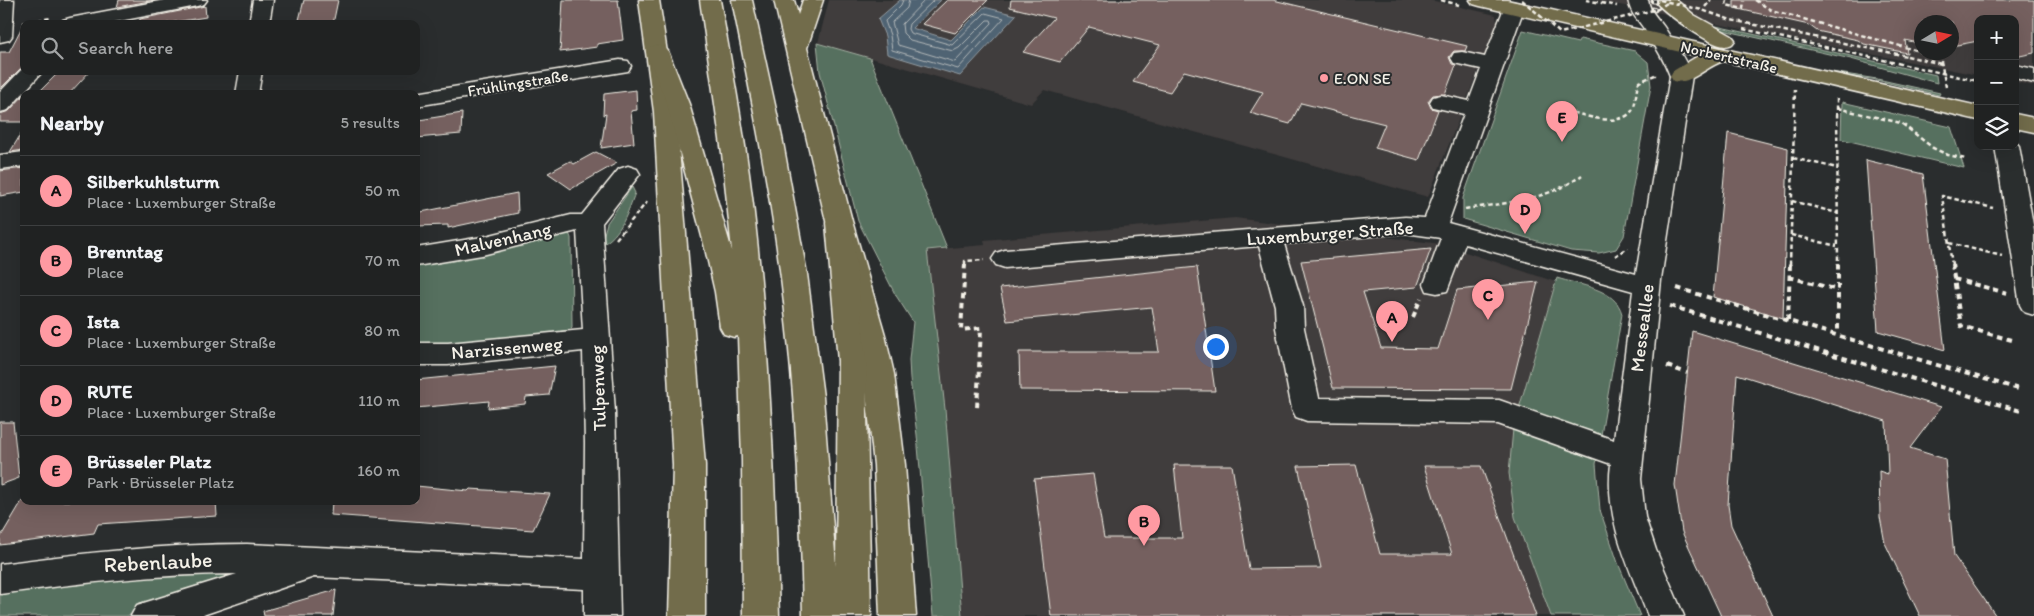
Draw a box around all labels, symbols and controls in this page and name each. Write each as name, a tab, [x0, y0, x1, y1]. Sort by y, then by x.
north arrow	[1914, 15, 1959, 60]
map controls	[1974, 15, 2019, 150]
button: +	[1974, 15, 2019, 60]
search box	[20, 20, 420, 75]
icon: search	[38, 34, 66, 62]
text: Search here	[78, 36, 173, 59]
street label: Norbertstraße	[1679, 37, 1779, 77]
button: −	[1974, 60, 2019, 105]
street label: Frühlingstraße	[466, 66, 570, 100]
place label: E.ON SE	[1334, 69, 1391, 88]
marker: E.ON SE	[1318, 72, 1330, 84]
pin: E	[1546, 101, 1578, 142]
button: layers	[1974, 105, 2019, 150]
text: Nearby	[40, 110, 104, 135]
text: 5 results	[340, 113, 400, 132]
text: Silberkuhlsturm	[87, 170, 219, 193]
text: A	[51, 181, 61, 200]
text: 50 m	[365, 181, 400, 200]
text: Place · Luxemburger Straße	[87, 193, 276, 212]
pin: D	[1509, 193, 1541, 234]
street label: Luxemburger Straße	[1246, 216, 1414, 250]
street label: Malvenhang	[452, 217, 554, 261]
text: Brenntag	[87, 240, 163, 263]
text: B	[51, 251, 61, 270]
text: 70 m	[365, 251, 400, 270]
text: Place	[87, 263, 124, 282]
pin: C	[1472, 279, 1504, 320]
street label: Messeallee	[1625, 283, 1659, 373]
pin: A	[1376, 301, 1408, 342]
text: Ista	[87, 310, 120, 333]
text: C	[51, 321, 61, 340]
text: 80 m	[364, 321, 400, 340]
street label: Narzissenweg	[450, 332, 564, 364]
text: Place · Luxemburger Straße	[87, 333, 276, 352]
your location	[1203, 334, 1229, 360]
street label: Tulpenweg	[585, 344, 611, 431]
text: RUTE	[87, 380, 132, 403]
text: D	[51, 391, 61, 410]
text: 110 m	[358, 391, 400, 410]
text: Place · Luxemburger Straße	[87, 403, 276, 422]
text: Brüsseler Platz	[87, 450, 211, 473]
text: E	[52, 461, 60, 480]
text: 160 m	[357, 461, 400, 480]
text: Park · Brüsseler Platz	[87, 473, 234, 492]
pin: B	[1128, 505, 1160, 546]
street label: Rebenlaube	[103, 546, 213, 578]

